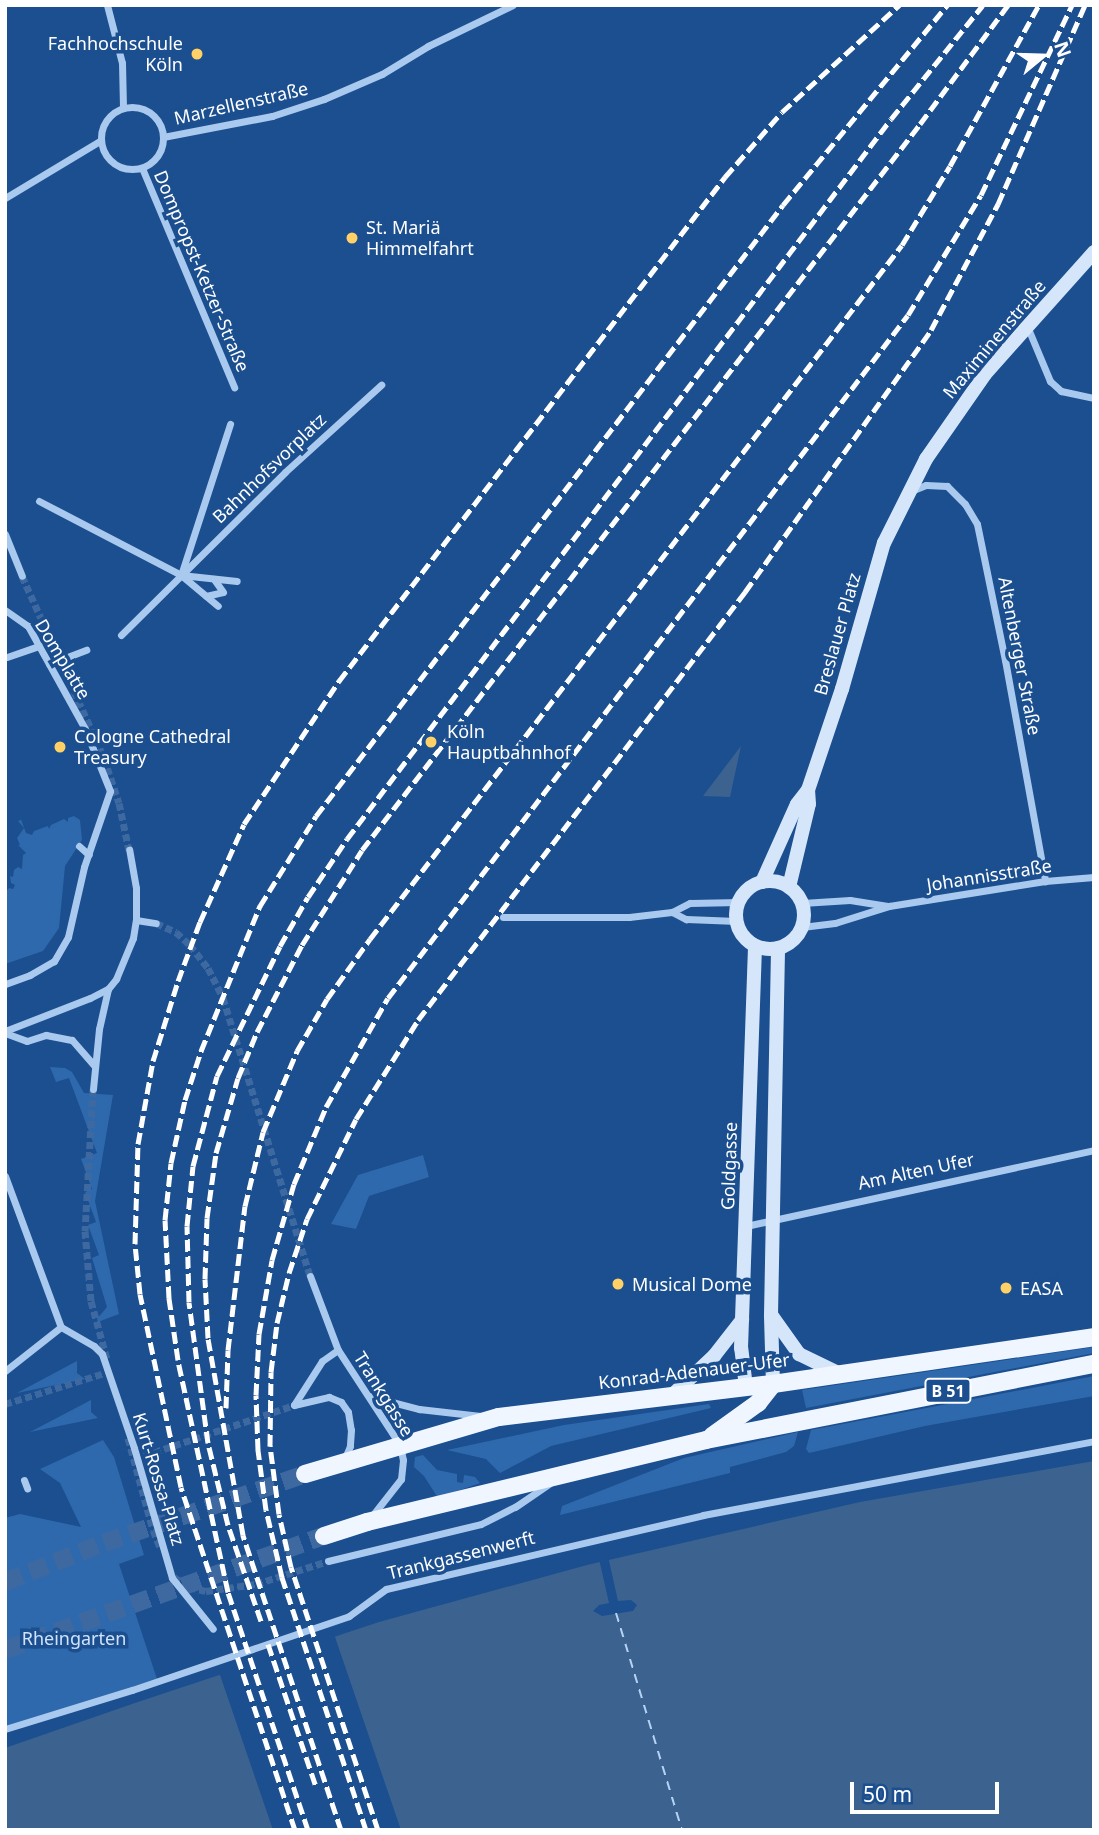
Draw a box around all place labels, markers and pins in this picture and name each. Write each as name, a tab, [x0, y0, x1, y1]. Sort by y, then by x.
place label: Fachhochschule Köln	[48, 33, 183, 76]
marker: Fachhochschule Köln	[189, 46, 205, 62]
place label: St. Mariä Himmelfahrt	[366, 217, 474, 260]
marker: St. Mariä Himmelfahrt	[344, 230, 360, 246]
place label: Köln Hauptbahnhof	[447, 721, 571, 764]
place label: Cologne Cathedral Treasury	[74, 726, 231, 768]
marker: Köln Hauptbahnhof	[421, 732, 441, 752]
marker: Cologne Cathedral Treasury	[52, 739, 68, 755]
place label: Musical Dome	[632, 1273, 752, 1295]
marker: Musical Dome	[610, 1276, 626, 1292]
place label: EASA	[1020, 1277, 1063, 1299]
marker: EASA	[998, 1280, 1014, 1296]

